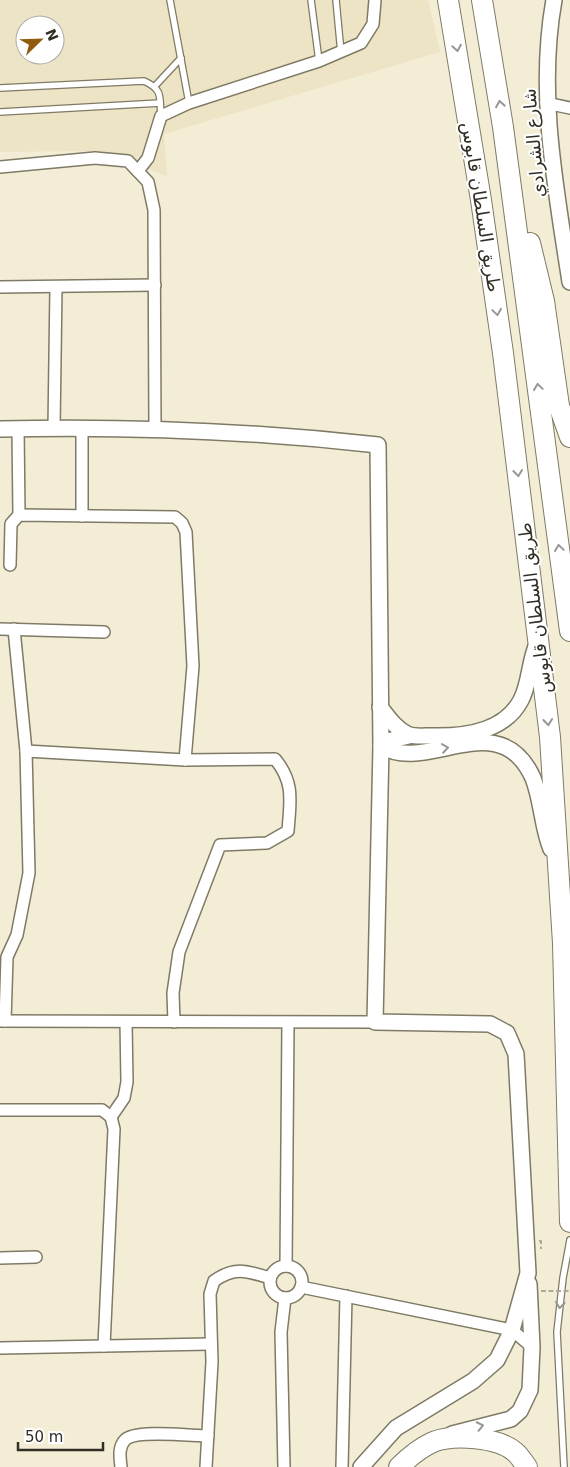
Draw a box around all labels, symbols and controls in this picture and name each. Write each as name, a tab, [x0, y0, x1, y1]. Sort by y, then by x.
north arrow	[15, 15, 65, 65]
text: N	[42, 26, 62, 43]
one-way arrow	[451, 44, 461, 52]
street label: شارع الشرادي	[518, 88, 550, 198]
one-way arrow	[495, 100, 506, 108]
street label: طريق السلطان قابوس	[457, 120, 505, 294]
one-way arrow	[491, 309, 502, 317]
one-way arrow	[533, 382, 544, 390]
one-way arrow	[512, 470, 523, 478]
street label: طريق السلطان قابوس	[514, 521, 556, 695]
one-way arrow	[554, 544, 565, 552]
one-way arrow	[542, 718, 553, 726]
one-way arrow	[441, 743, 449, 753]
one-way arrow	[555, 1301, 566, 1309]
scale bar	[18, 1420, 102, 1452]
one-way arrow	[476, 1421, 485, 1432]
text: 50 m	[25, 1428, 63, 1446]

